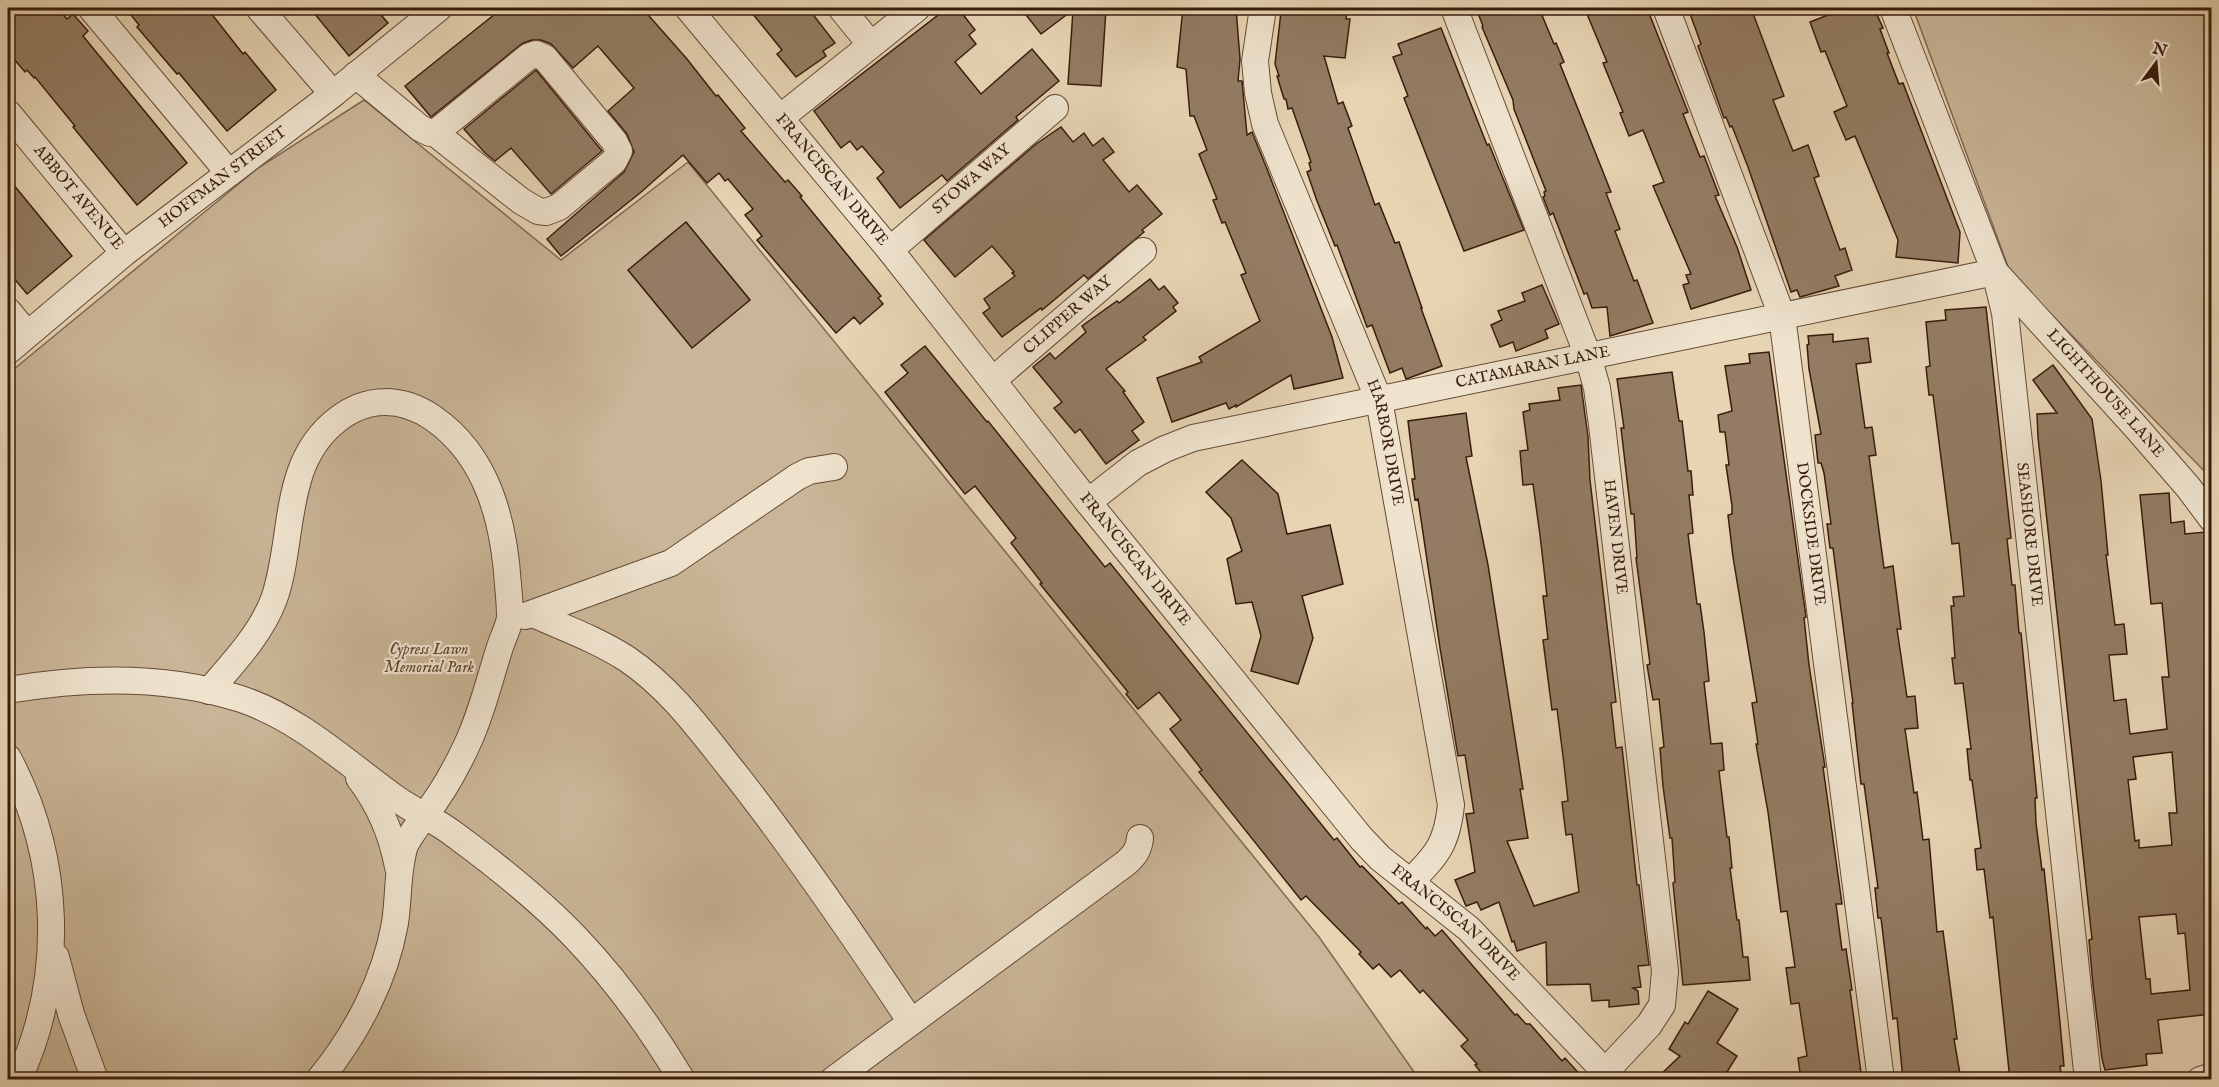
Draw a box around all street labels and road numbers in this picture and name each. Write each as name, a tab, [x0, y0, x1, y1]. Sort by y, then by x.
street label: FRANCISCAN DRIVE	[771, 110, 892, 250]
street label: HOFFMAN STREET	[155, 122, 291, 233]
street label: STOWA WAY	[928, 139, 1016, 219]
street label: ABBOT AVENUE	[28, 140, 127, 254]
street label: CLIPPER WAY	[1020, 271, 1117, 359]
street label: LIGHTHOUSE LANE	[2042, 325, 2168, 462]
street label: CATAMARAN LANE	[1454, 342, 1612, 393]
street label: HARBOR DRIVE	[1361, 376, 1408, 508]
street label: DOCKSIDE DRIVE	[1791, 461, 1829, 607]
street label: SEASHORE DRIVE	[2011, 461, 2047, 608]
street label: HAVEN DRIVE	[1598, 478, 1631, 596]
street label: FRANCISCAN DRIVE	[1075, 489, 1195, 630]
street label: FRANCISCAN DRIVE	[1387, 861, 1524, 986]

